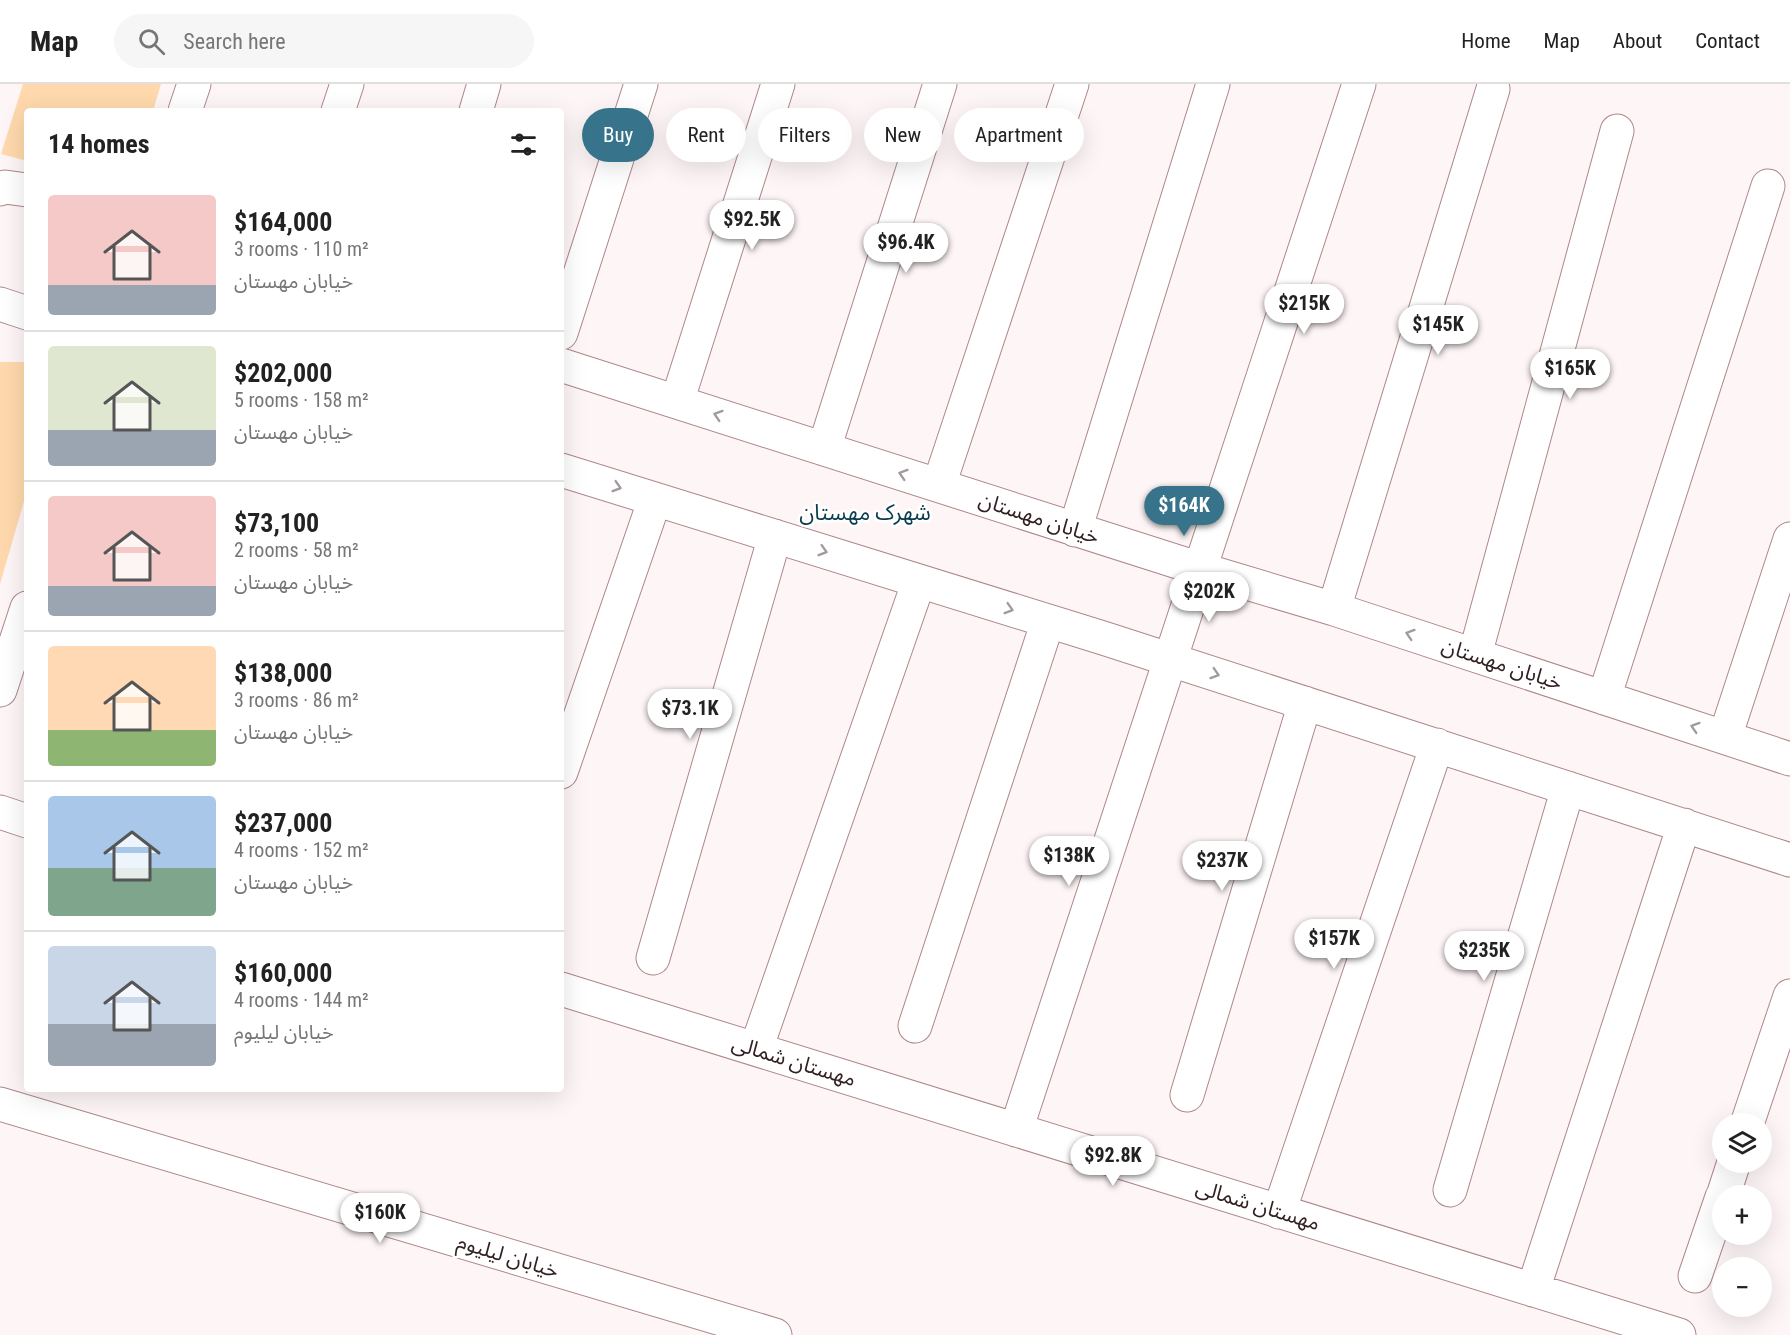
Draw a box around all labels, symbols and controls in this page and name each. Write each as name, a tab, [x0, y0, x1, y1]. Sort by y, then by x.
search box	[114, 14, 534, 68]
text: Map	[30, 25, 78, 58]
icon: search	[135, 25, 168, 58]
text: Search here	[183, 29, 286, 54]
text: Home	[1461, 29, 1511, 53]
text: Map	[1544, 29, 1580, 53]
text: About	[1613, 29, 1662, 53]
text: Contact	[1695, 29, 1760, 53]
chip: Buy	[582, 108, 654, 162]
chip: Rent	[666, 108, 746, 162]
chip: Filters	[758, 108, 852, 162]
chip: New	[864, 108, 942, 162]
chip: Apartment	[954, 108, 1084, 162]
icon: filters	[507, 128, 540, 161]
text: 14 homes	[48, 129, 150, 159]
pin: $92.5K	[703, 200, 801, 251]
text: $164,000	[234, 207, 332, 237]
text: $92.5K	[723, 207, 781, 231]
icon: home	[96, 219, 168, 291]
pin: $96.4K	[857, 223, 955, 274]
text: $96.4K	[877, 230, 935, 254]
text: 3 rooms · 110 m²	[234, 237, 369, 261]
text: خیابان مهستان	[234, 269, 353, 293]
pin: $215K	[1262, 284, 1346, 335]
text: $215K	[1278, 291, 1330, 315]
pin: $145K	[1396, 305, 1480, 356]
text: $145K	[1412, 312, 1464, 336]
pin: $165K	[1528, 349, 1612, 400]
text: $165K	[1544, 356, 1596, 380]
text: $202,000	[234, 358, 332, 388]
icon: home	[96, 370, 168, 442]
text: 5 rooms · 158 m²	[234, 388, 369, 412]
one-way arrow	[713, 410, 724, 422]
text: خیابان مهستان	[234, 420, 353, 444]
one-way arrow	[898, 469, 909, 481]
one-way arrow	[611, 480, 622, 492]
pin: $164K	[1142, 486, 1226, 537]
street label: خیابان مهستان	[976, 487, 1102, 549]
text: $164K	[1158, 493, 1210, 517]
district label: شهرک مهستان	[799, 500, 931, 525]
text: $73,100	[234, 508, 319, 538]
icon: home	[96, 520, 168, 592]
text: 2 rooms · 58 m²	[234, 538, 359, 562]
one-way arrow	[817, 544, 828, 556]
text: خیابان مهستان	[234, 570, 353, 594]
pin: $202K	[1167, 572, 1251, 623]
text: $202K	[1183, 579, 1235, 603]
one-way arrow	[1003, 602, 1014, 614]
one-way arrow	[1405, 628, 1416, 641]
street label: خیابان مهستان	[1439, 633, 1565, 695]
text: $138,000	[234, 658, 332, 688]
one-way arrow	[1209, 667, 1220, 679]
icon: home	[96, 670, 168, 742]
text: 3 rooms · 86 m²	[234, 688, 359, 712]
pin: $73.1K	[641, 689, 739, 740]
text: $73.1K	[661, 696, 719, 720]
text: خیابان مهستان	[234, 720, 353, 744]
one-way arrow	[1690, 722, 1701, 734]
text: $237,000	[234, 808, 332, 838]
icon: home	[96, 820, 168, 892]
pin: $138K	[1027, 836, 1111, 887]
text: 4 rooms · 152 m²	[234, 838, 369, 862]
pin: $237K	[1180, 841, 1264, 892]
text: $138K	[1043, 843, 1095, 867]
text: $237K	[1196, 848, 1248, 872]
text: خیابان مهستان	[234, 870, 353, 894]
pin: $157K	[1292, 919, 1376, 970]
text: $157K	[1308, 926, 1360, 950]
pin: $235K	[1442, 931, 1526, 982]
text: $235K	[1458, 938, 1510, 962]
text: $160,000	[234, 958, 332, 988]
icon: home	[96, 970, 168, 1042]
text: 4 rooms · 144 m²	[234, 988, 369, 1012]
text: خیابان لیلیوم	[234, 1020, 334, 1044]
street label: مهستان شمالی	[729, 1031, 859, 1091]
map controls	[1712, 1113, 1772, 1317]
button: layers	[1712, 1113, 1772, 1173]
pin: $92.8K	[1064, 1136, 1162, 1187]
text: $92.8K	[1084, 1143, 1142, 1167]
street label: مهستان شمالی	[1193, 1175, 1323, 1235]
button: +	[1712, 1185, 1772, 1245]
pin: $160K	[338, 1193, 422, 1244]
text: $160K	[354, 1200, 406, 1224]
street label: خیابان لیلیوم	[453, 1229, 562, 1287]
button: −	[1712, 1257, 1772, 1317]

